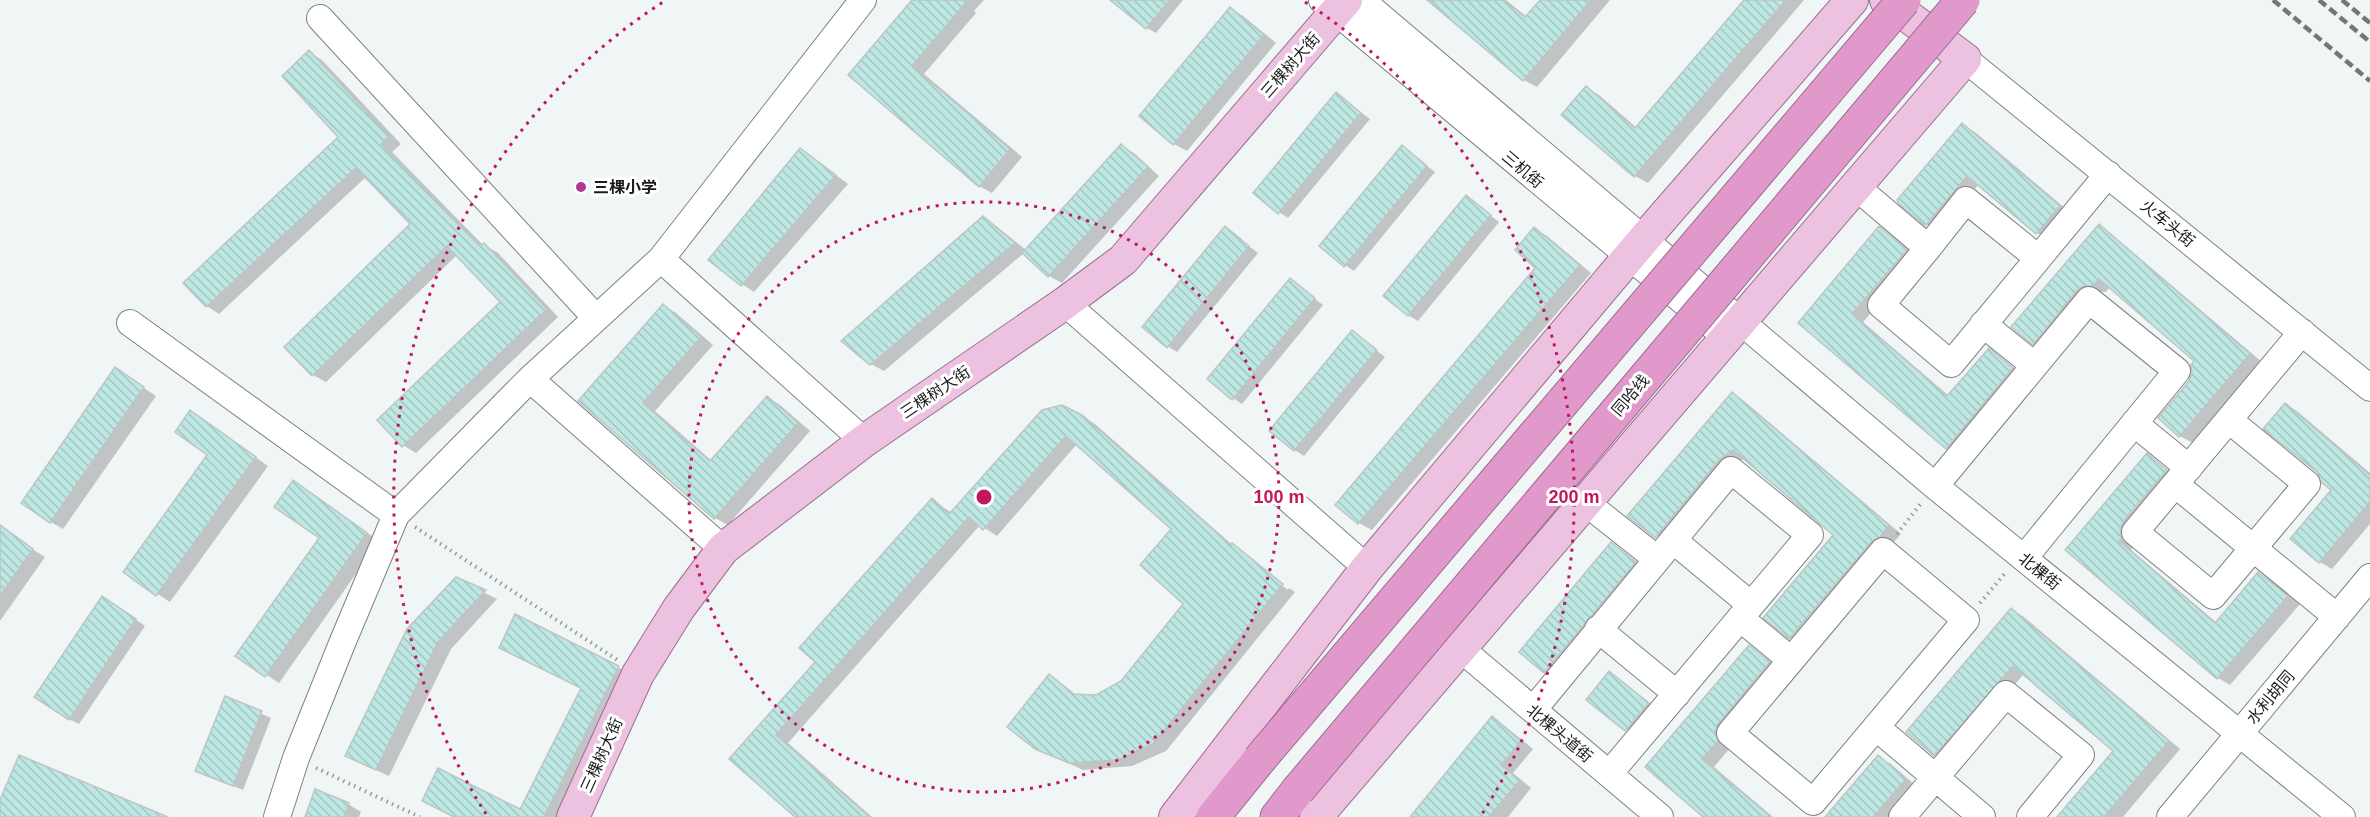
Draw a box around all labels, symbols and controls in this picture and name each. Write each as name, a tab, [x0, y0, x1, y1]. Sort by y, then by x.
street label: 三棵树大街	[1258, 30, 1323, 101]
street label: 三机街	[1499, 147, 1547, 191]
place label: 三棵小学	[593, 179, 657, 196]
marker: 三棵小学	[574, 180, 588, 194]
street label: 火车头街	[2137, 197, 2198, 250]
street label: 三棵树大街	[897, 363, 973, 422]
street label: 同哈线	[1608, 371, 1652, 419]
centre of rings	[974, 487, 994, 507]
text: 100 m	[1253, 487, 1305, 507]
text: 200 m	[1548, 487, 1600, 507]
street label: 北棵街	[2016, 550, 2064, 593]
street label: 水利胡同	[2243, 667, 2297, 727]
street label: 北棵头道街	[1524, 701, 1596, 766]
street label: 三棵树大街	[577, 715, 625, 795]

